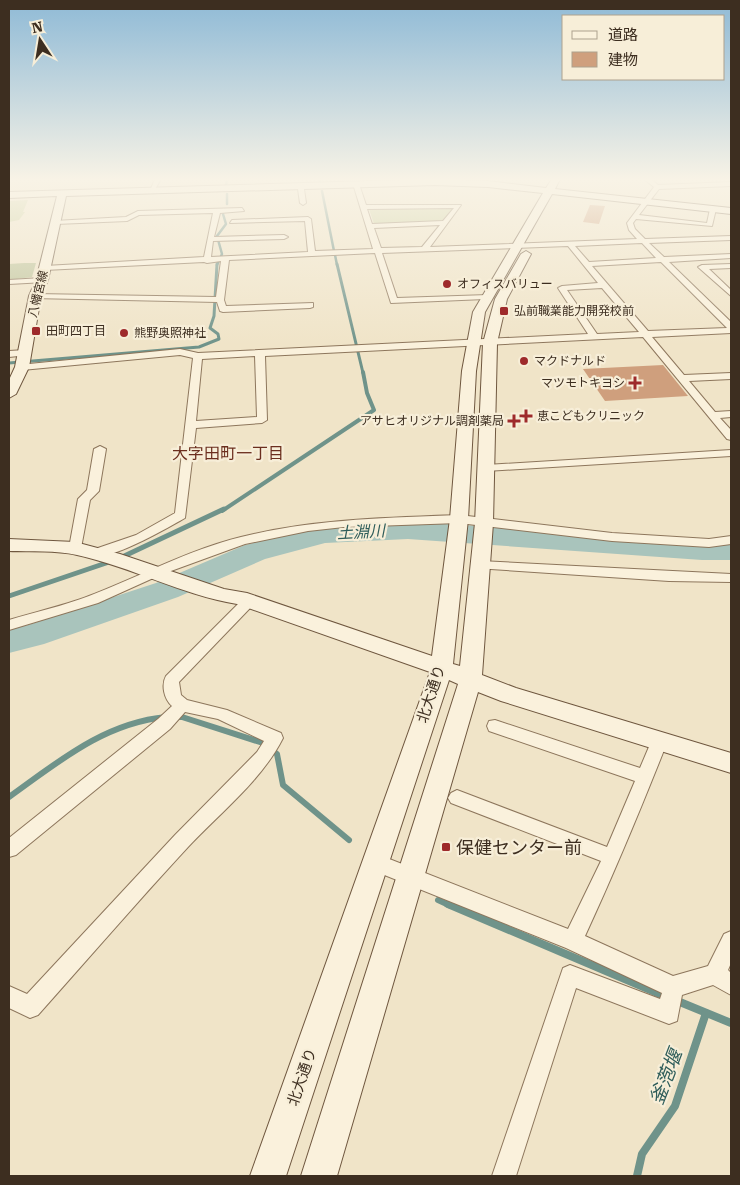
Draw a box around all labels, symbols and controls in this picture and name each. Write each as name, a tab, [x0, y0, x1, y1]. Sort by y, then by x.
north arrow	[15, 15, 65, 65]
legend	[562, 15, 725, 80]
text: N	[30, 18, 44, 36]
text: 道路	[608, 26, 638, 44]
text: 建物	[608, 51, 638, 69]
street label: 八幡宮線	[25, 269, 51, 319]
place label: オフィスバリュー	[457, 277, 553, 291]
marker: オフィスバリュー	[441, 278, 453, 290]
place label: 弘前職業能力開発校前	[514, 304, 634, 318]
marker: 弘前職業能力開発校前	[498, 305, 510, 317]
place label: 田町四丁目	[46, 324, 106, 338]
marker: 田町四丁目	[30, 325, 42, 337]
place label: 熊野奥照神社	[134, 326, 206, 340]
marker: 熊野奥照神社	[118, 327, 130, 339]
place label: マクドナルド	[534, 354, 606, 368]
marker: マクドナルド	[518, 355, 530, 367]
place label: マツモトキヨシ	[541, 376, 625, 390]
marker: マツモトキヨシ	[629, 377, 641, 389]
marker: 恵こどもクリニック	[519, 409, 533, 423]
place label: 恵こどもクリニック	[537, 409, 645, 423]
place label: アサヒオリジナル調剤薬局	[360, 414, 504, 428]
marker: アサヒオリジナル調剤薬局	[508, 415, 520, 427]
district label: 大字田町一丁目	[172, 444, 284, 463]
water label: 土淵川	[337, 521, 387, 543]
street label: 北大通り	[413, 663, 449, 725]
place label: 保健センター前	[456, 837, 582, 858]
marker: 保健センター前	[440, 841, 452, 853]
water label: 釜萢堰	[645, 1043, 688, 1108]
street label: 北大通り	[284, 1046, 320, 1108]

